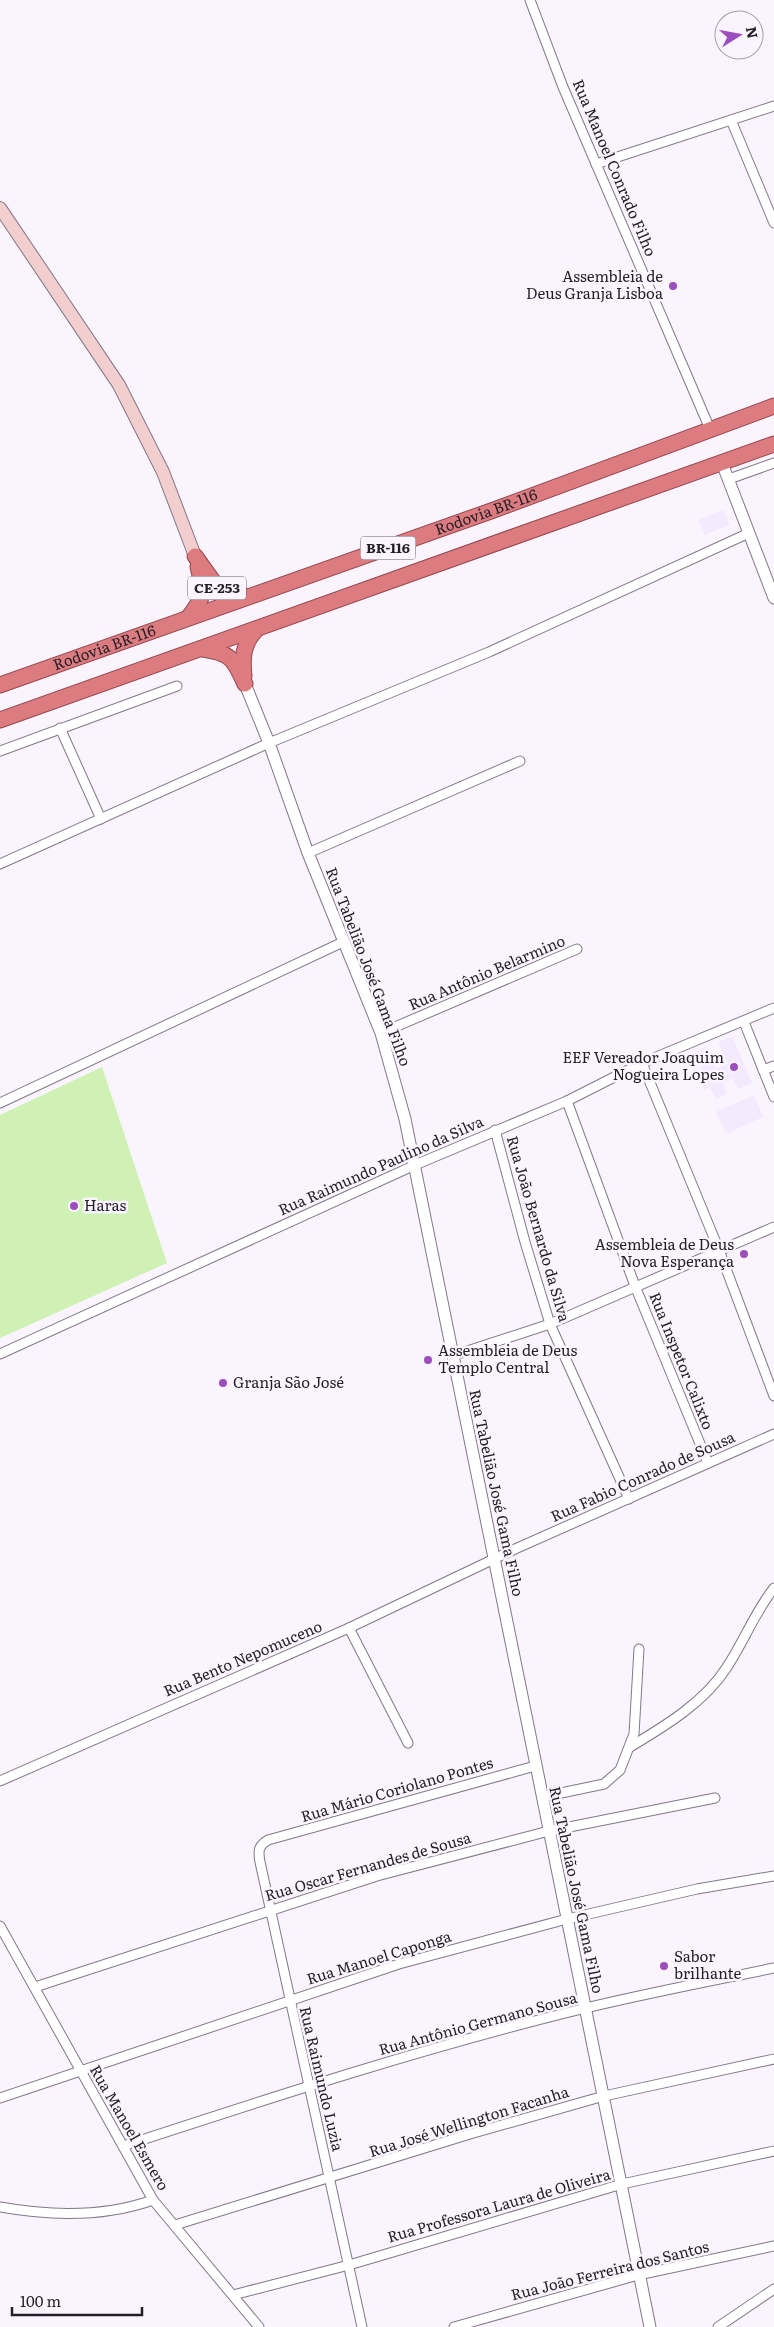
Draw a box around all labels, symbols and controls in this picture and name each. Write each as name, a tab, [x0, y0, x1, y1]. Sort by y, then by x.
north arrow	[714, 10, 764, 60]
text: N	[742, 25, 764, 40]
street label: Rua Manoel Conrado Filho	[568, 75, 663, 260]
place label: Assembleia de Deus Granja Lisboa	[526, 264, 664, 304]
marker: Assembleia de Deus Granja Lisboa	[667, 280, 679, 292]
street label: Rodovia BR-116	[431, 482, 540, 540]
road number: BR-116	[360, 536, 416, 560]
road number: CE-253	[188, 576, 246, 600]
street label: Rodovia BR-116	[50, 618, 159, 675]
street label: Rua Tabelião José Gama Filho	[321, 864, 418, 1069]
street label: Rua Antônio Belarmino	[405, 928, 568, 1015]
place label: EEF Vereador Joaquim Nogueira Lopes	[563, 1045, 724, 1085]
marker: EEF Vereador Joaquim Nogueira Lopes	[728, 1061, 740, 1073]
street label: Rua Raimundo Paulino da Silva	[274, 1109, 487, 1220]
street label: Rua João Bernardo da Silva	[502, 1133, 577, 1325]
place label: Haras	[84, 1193, 127, 1216]
marker: Haras	[68, 1200, 80, 1212]
place label: Assembleia de Deus Nova Esperança	[595, 1232, 735, 1272]
marker: Assembleia de Deus Nova Esperança	[738, 1248, 750, 1260]
street label: Rua Inspetor Calixto	[644, 1288, 721, 1433]
place label: Assembleia de Deus Templo Central	[438, 1338, 577, 1378]
marker: Assembleia de Deus Templo Central	[422, 1354, 434, 1366]
place label: Granja São José	[233, 1370, 344, 1393]
marker: Granja São José	[217, 1377, 229, 1389]
street label: Rua Tabelião José Gama Filho	[464, 1387, 531, 1599]
street label: Rua Fabio Conrado de Sousa	[547, 1424, 739, 1527]
street label: Rua Bento Nepomuceno	[160, 1614, 325, 1701]
street label: Rua Mário Coriolano Pontes	[298, 1750, 496, 1827]
street label: Rua Tabelião José Gama Filho	[544, 1784, 611, 1996]
street label: Rua Oscar Fernandes de Sousa	[262, 1825, 474, 1906]
street label: Rua Manoel Caponga	[303, 1923, 455, 1990]
place label: Sabor brilhante	[674, 1944, 741, 1984]
marker: Sabor brilhante	[658, 1960, 670, 1972]
street label: Rua Antônio Germano Sousa	[376, 1985, 580, 2060]
street label: Rua Raimundo Luzia	[295, 2004, 351, 2154]
street label: Rua Manoel Esmero	[85, 2060, 176, 2195]
street label: Rua José Wellington Facanha	[366, 2079, 572, 2162]
street label: Rua Professora Laura de Oliveira	[384, 2161, 614, 2247]
street label: Rua João Ferreira dos Santos	[508, 2234, 711, 2305]
scale bar	[12, 2284, 142, 2316]
text: 100 m	[20, 2289, 61, 2312]

